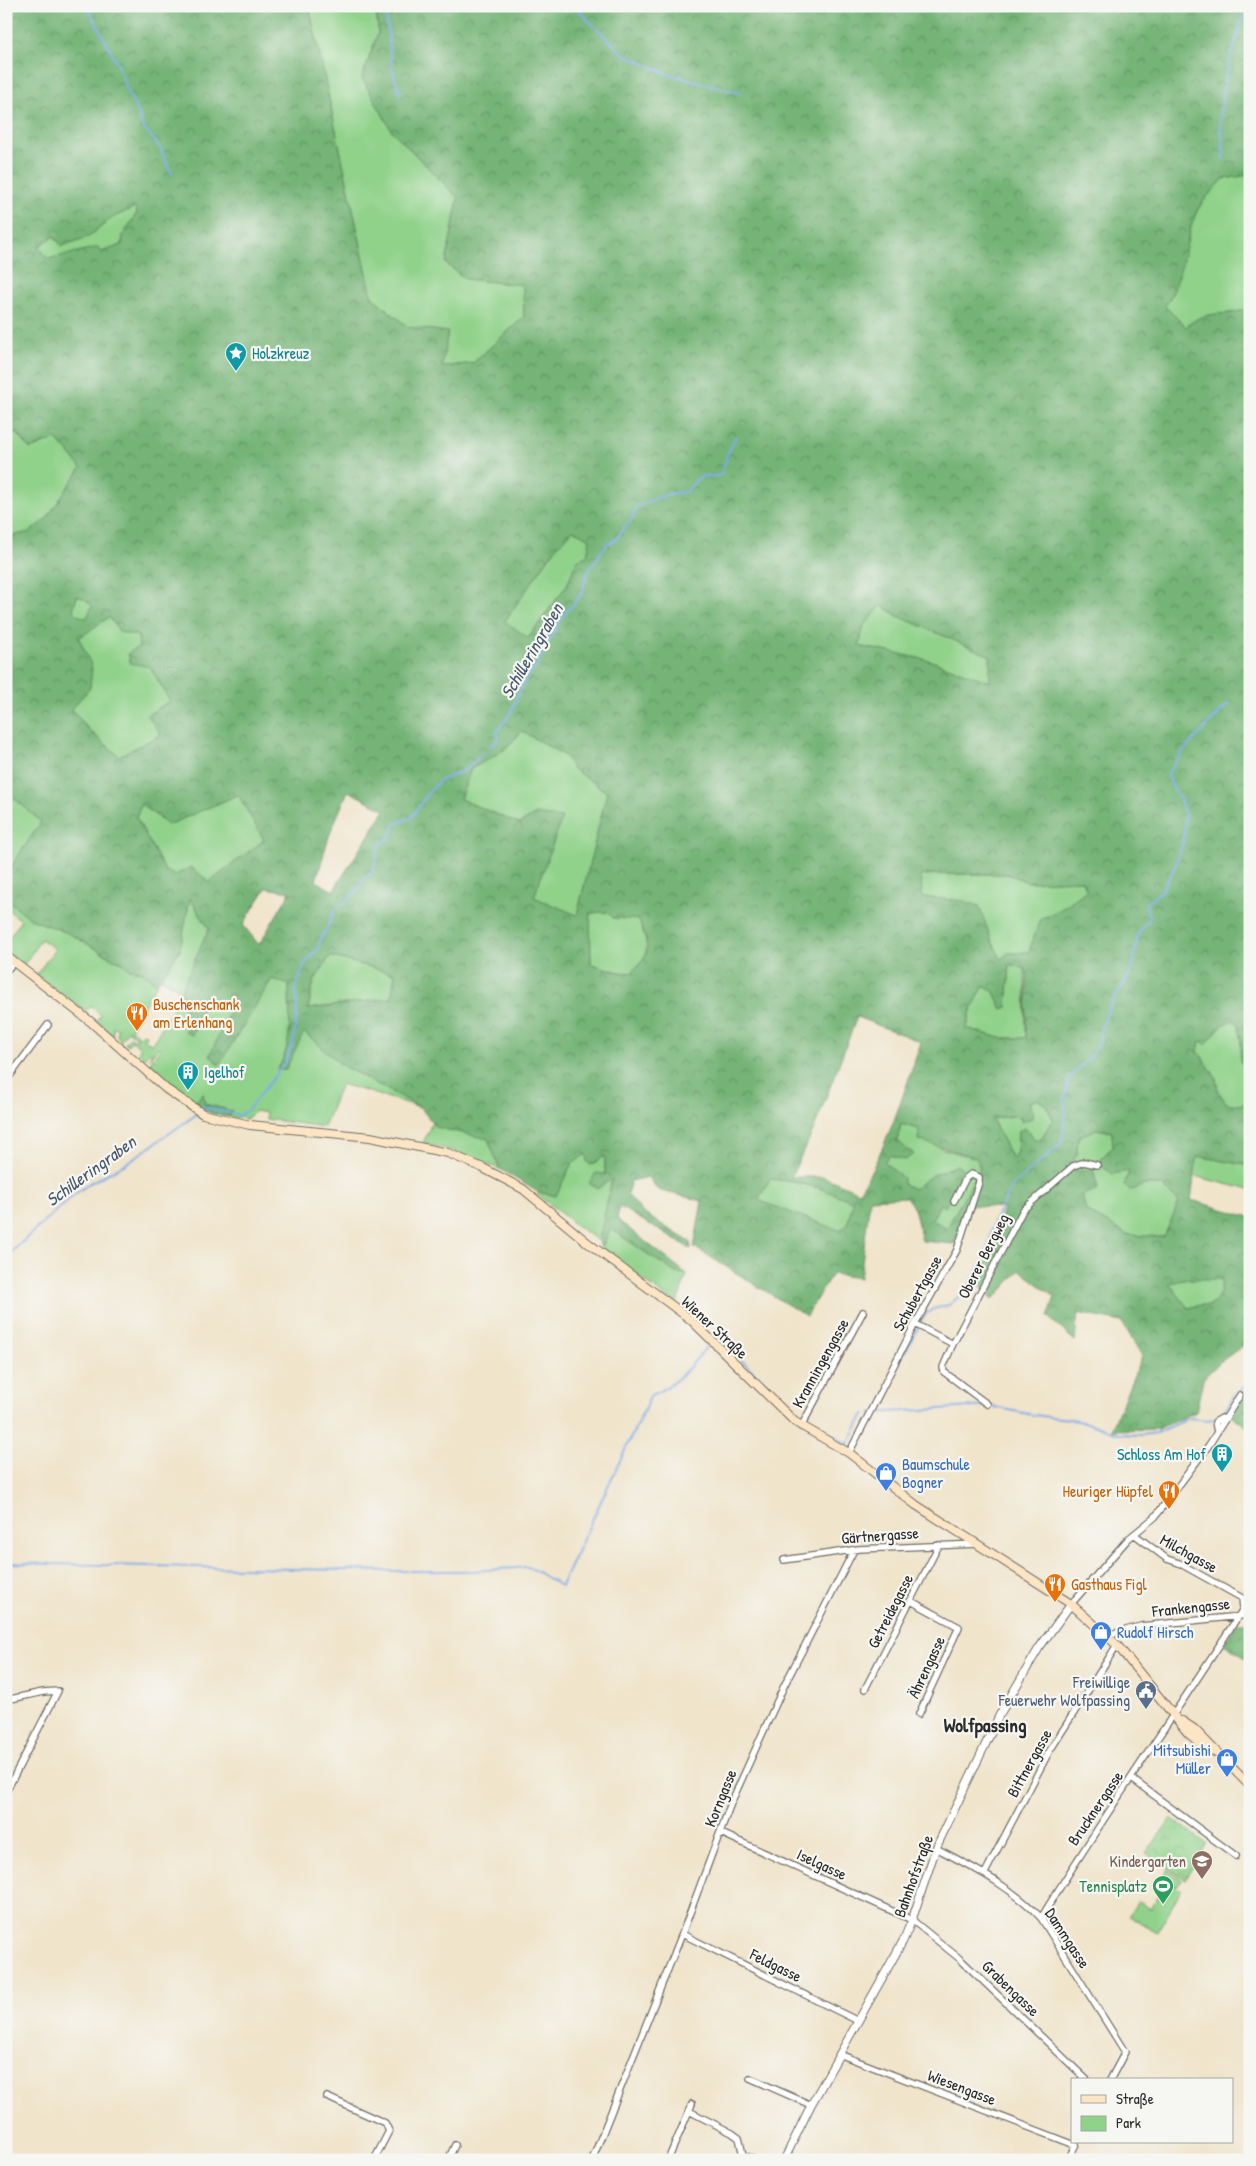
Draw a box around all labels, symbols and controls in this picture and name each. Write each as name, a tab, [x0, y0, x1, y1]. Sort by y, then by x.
place icon: Holzkreuz	[224, 341, 248, 372]
place label: Holzkreuz	[252, 342, 310, 364]
water label: Schilleringraben	[494, 597, 570, 703]
place label: Buschenschank am Erlenhang	[153, 993, 240, 1033]
restaurant icon: Buschenschank am Erlenhang	[125, 1001, 149, 1032]
building icon: Igelhof	[176, 1060, 200, 1091]
place label: Igelhof	[204, 1061, 245, 1083]
water label: Schilleringraben	[41, 1128, 142, 1212]
street label: Oberer Bergweg	[952, 1210, 1014, 1302]
street label: Schubertgasse	[887, 1251, 947, 1335]
street label: Wiener Straße	[677, 1291, 753, 1364]
street label: Kranningengasse	[786, 1314, 854, 1412]
building icon: Schloss Am Hof	[1210, 1442, 1234, 1473]
place label: Schloss Am Hof	[1117, 1443, 1206, 1465]
place label: Baumschule Bogner	[902, 1453, 970, 1493]
shop icon: Baumschule Bogner	[874, 1461, 898, 1492]
restaurant icon: Heuriger Hüpfel	[1157, 1479, 1181, 1510]
place label: Heuriger Hüpfel	[1063, 1480, 1154, 1502]
street label: Gärtnergasse	[841, 1521, 920, 1549]
street label: Milchgasse	[1156, 1528, 1222, 1578]
street label: Getreidegasse	[862, 1570, 918, 1652]
restaurant icon: Gasthaus Figl	[1043, 1572, 1067, 1603]
place label: Gasthaus Figl	[1071, 1573, 1148, 1595]
street label: Frankengasse	[1150, 1592, 1232, 1622]
shop icon: Rudolf Hirsch	[1089, 1620, 1113, 1651]
place label: Rudolf Hirsch	[1117, 1621, 1194, 1643]
street label: Ährengasse	[902, 1632, 950, 1702]
place label: Freiwillige Feuerwehr Wolfpassing	[998, 1671, 1131, 1711]
public building icon: Freiwillige Feuerwehr Wolfpassing	[1134, 1679, 1158, 1710]
district label: Wolfpassing	[944, 1712, 1027, 1739]
street label: Bittnergasse	[1001, 1725, 1057, 1801]
place label: Mitsubishi Müller	[1153, 1739, 1211, 1779]
shop icon: Mitsubishi Müller	[1215, 1747, 1239, 1778]
street label: Korngasse	[699, 1765, 742, 1830]
street label: Brucknergasse	[1062, 1766, 1128, 1850]
street label: Bahnhofstraße	[888, 1831, 938, 1920]
street label: Iselgasse	[794, 1843, 851, 1885]
school or university icon: Kindergarten	[1190, 1849, 1214, 1880]
place label: Kindergarten	[1109, 1850, 1186, 1872]
sports icon: Tennisplatz	[1151, 1874, 1175, 1905]
place label: Tennisplatz	[1079, 1875, 1147, 1897]
street label: Dammgasse	[1040, 1904, 1096, 1973]
street label: Feldgasse	[746, 1943, 806, 1987]
street label: Grabengasse	[977, 1955, 1045, 2021]
street label: Wiesengasse	[925, 2064, 1000, 2110]
legend	[1071, 2078, 1234, 2144]
text: Straße	[1116, 2088, 1154, 2109]
text: Park	[1116, 2112, 1141, 2133]

